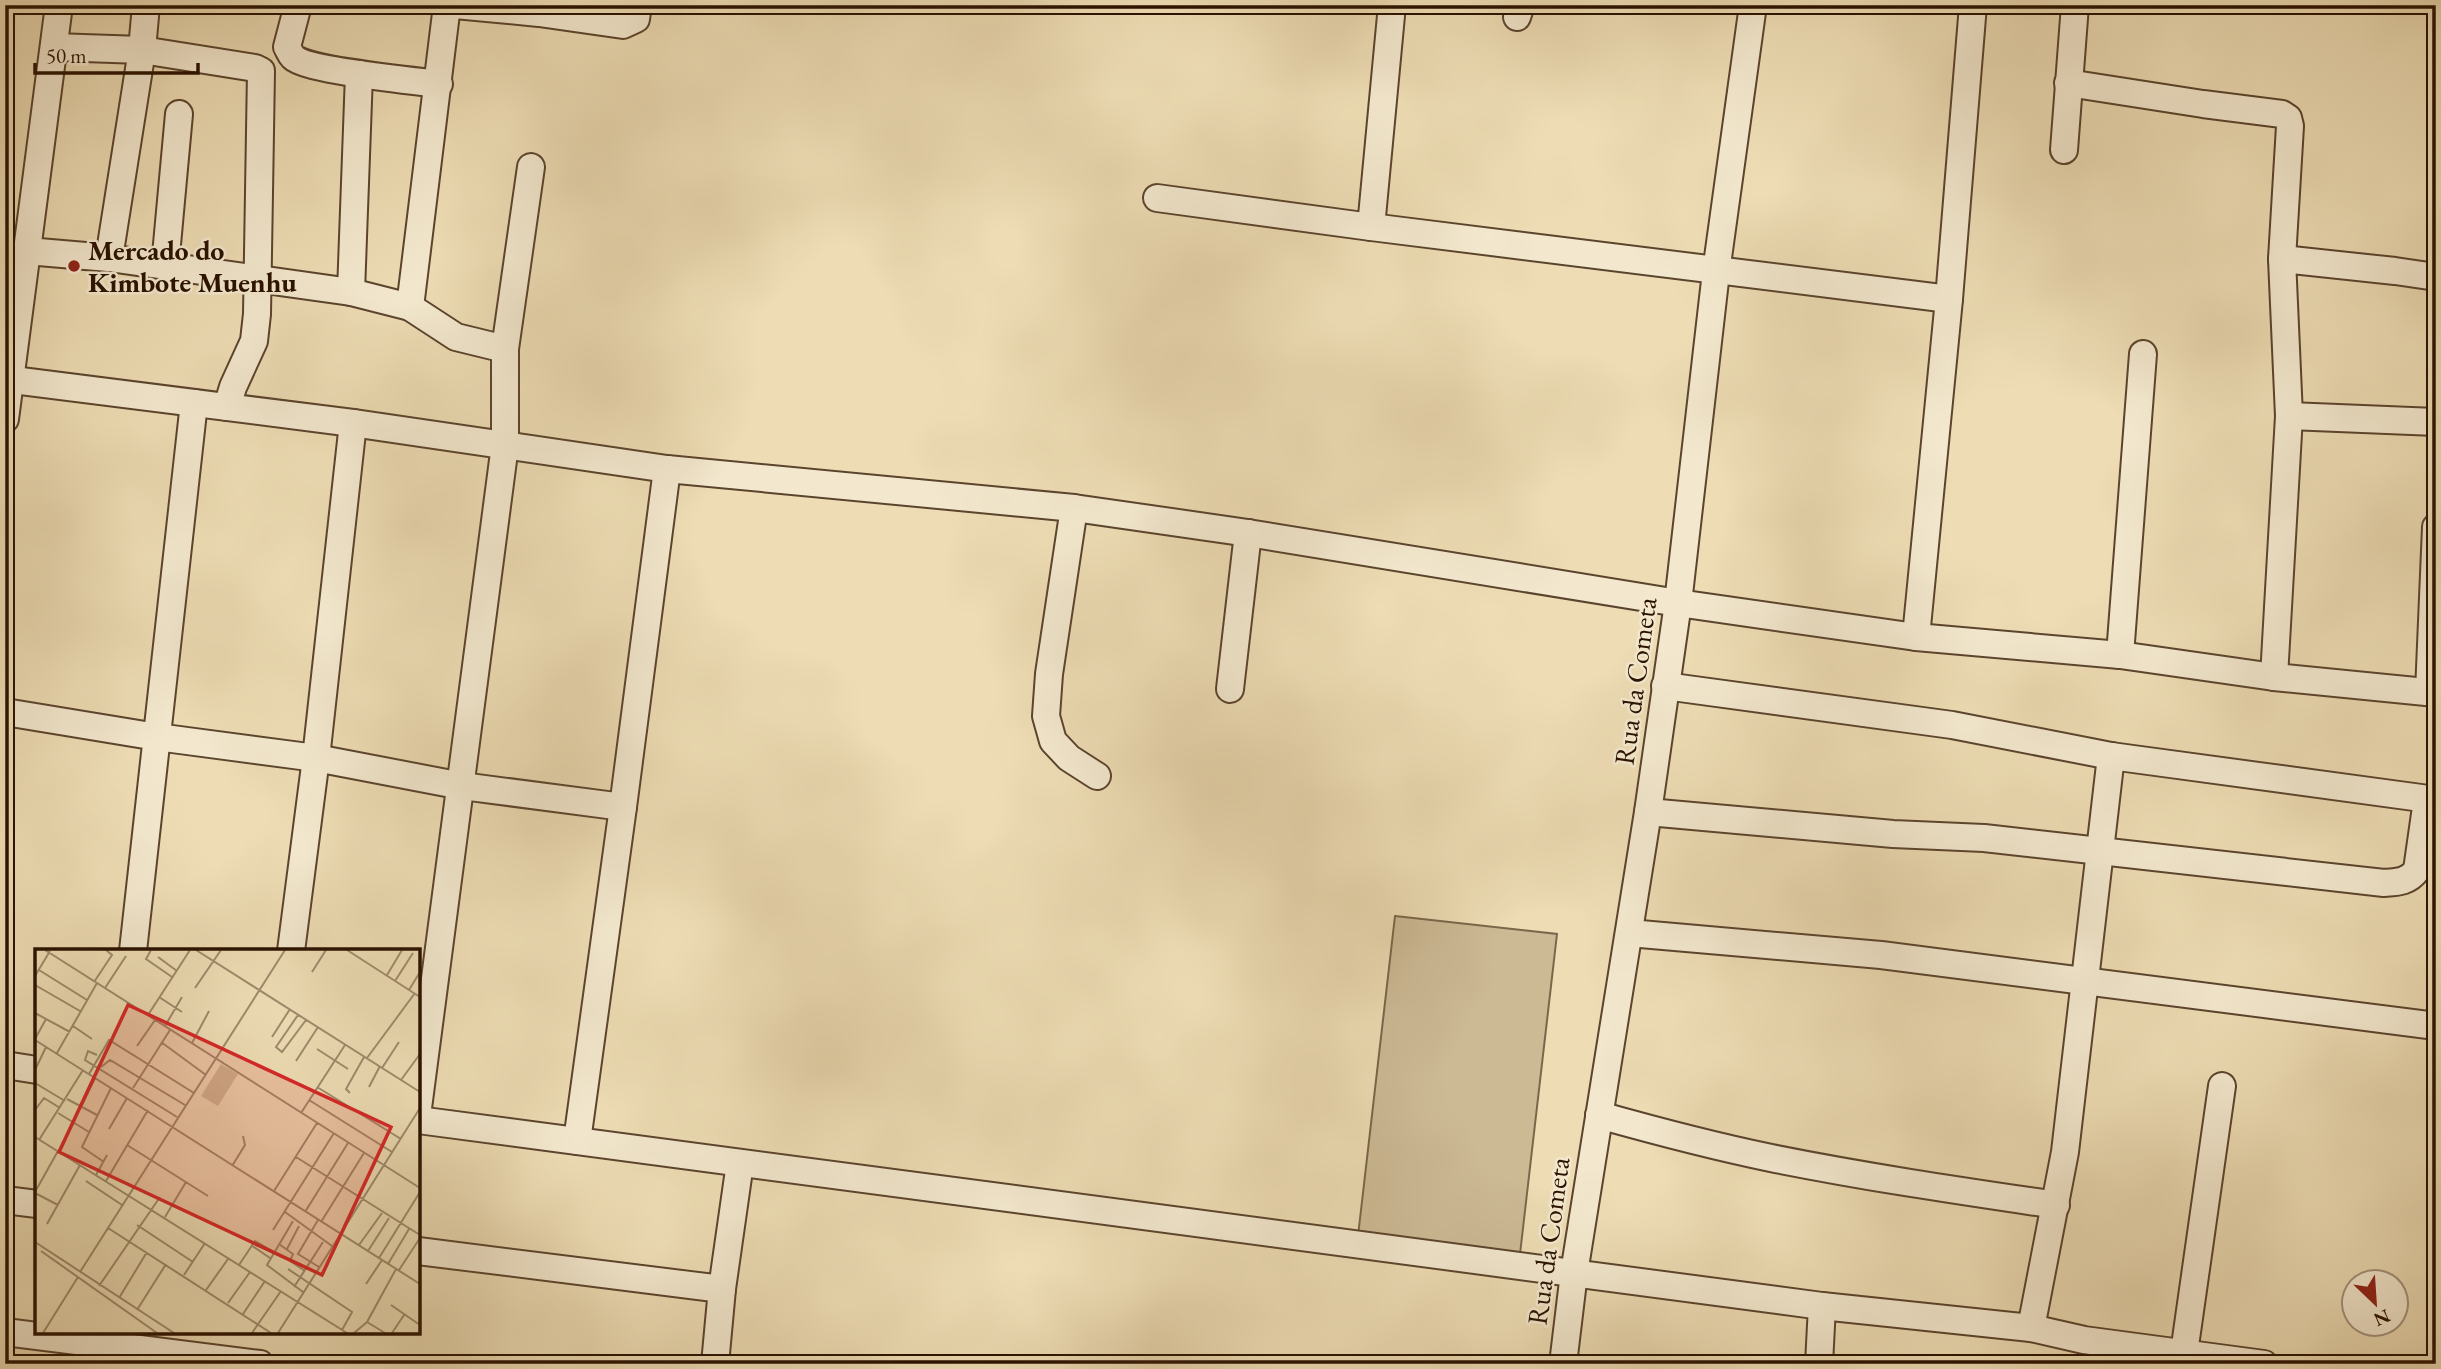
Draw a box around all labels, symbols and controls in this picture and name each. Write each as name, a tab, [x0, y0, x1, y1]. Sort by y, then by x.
scale bar	[35, 32, 198, 76]
text: 50 m	[46, 42, 87, 69]
place label: Mercado do Kimbote Muenhu	[88, 232, 297, 300]
marker: Mercado do Kimbote Muenhu	[66, 258, 82, 274]
street label: Rua da Cometa	[1605, 594, 1665, 767]
inset map	[35, 949, 420, 1334]
street label: Rua da Cometa	[1518, 1154, 1578, 1327]
north arrow	[2340, 1268, 2410, 1338]
text: N	[2369, 1303, 2394, 1333]

